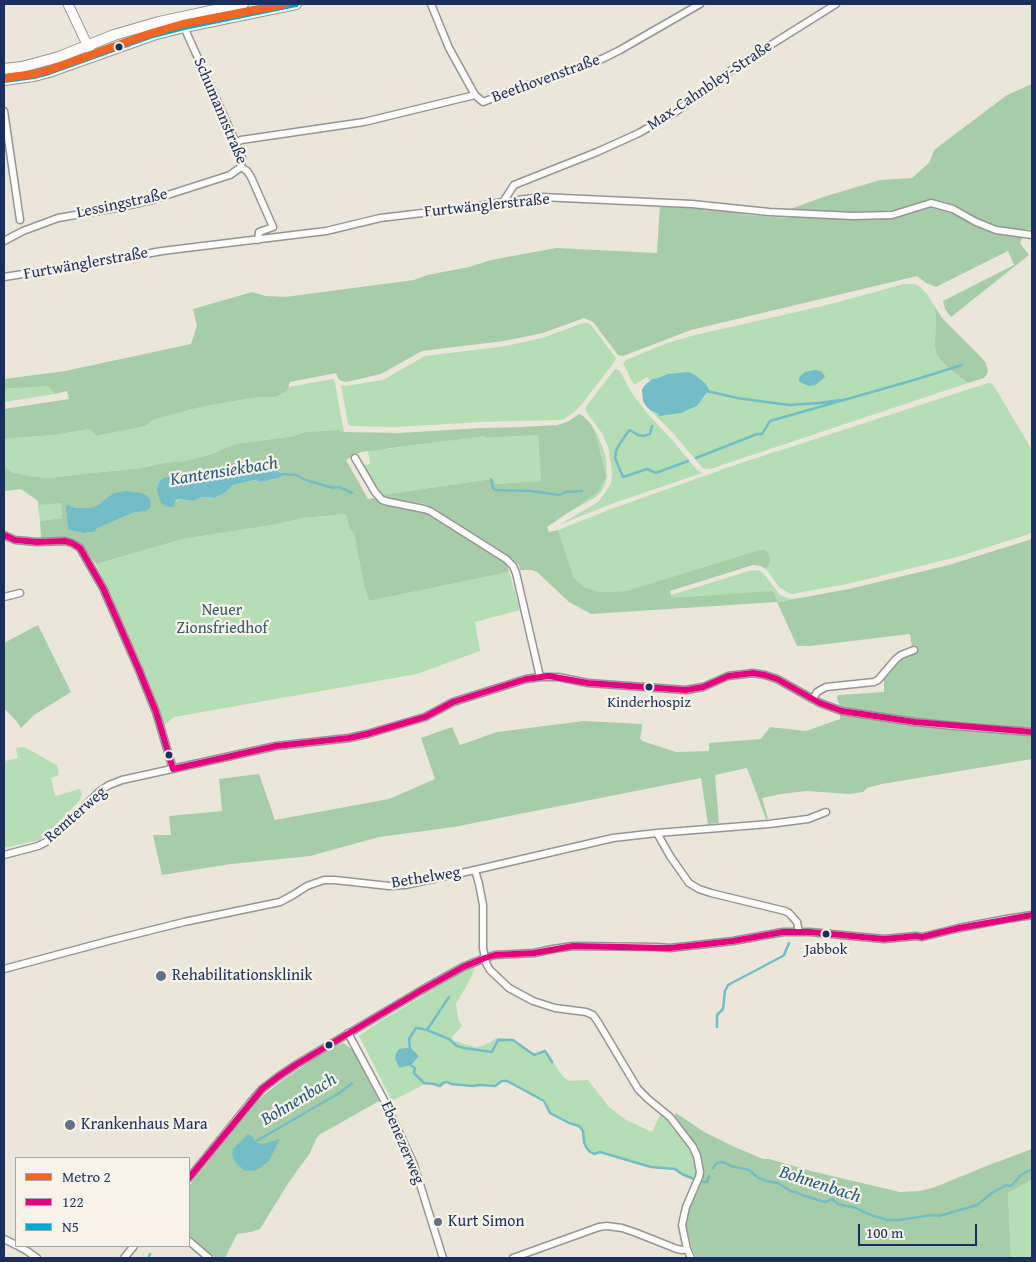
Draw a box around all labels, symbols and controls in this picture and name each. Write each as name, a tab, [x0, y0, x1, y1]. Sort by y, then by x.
street label: Max-Cahnbley-Straße	[644, 37, 776, 135]
unlabelled marker	[114, 42, 124, 52]
street label: Beethovenstraße	[489, 51, 603, 107]
street label: Schumannstraße	[189, 55, 251, 167]
street label: Lessingstraße	[75, 185, 169, 223]
street label: Furtwänglerstraße	[423, 190, 551, 222]
street label: Furtwänglerstraße	[22, 244, 150, 284]
water label: Kantensiekbach	[169, 453, 279, 491]
park label: Neuer Zionsfriedhof	[176, 601, 268, 639]
marker: Kinderhospiz	[644, 682, 654, 692]
place label: Kinderhospiz	[607, 694, 691, 712]
unlabelled marker	[164, 750, 174, 760]
street label: Remterweg	[41, 783, 111, 847]
street label: Bethelweg	[390, 863, 462, 893]
marker: Jabbok	[821, 929, 831, 939]
place label: Jabbok	[805, 941, 847, 959]
place label: Rehabilitationsklinik	[172, 966, 313, 986]
marker: Rehabilitationsklinik	[154, 969, 168, 983]
unlabelled marker	[324, 1040, 334, 1050]
water label: Bohnenbach	[257, 1069, 341, 1131]
street label: Ebenezerweg	[376, 1099, 428, 1187]
place label: Krankenhaus Mara	[81, 1115, 208, 1135]
marker: Krankenhaus Mara	[63, 1118, 77, 1132]
legend	[15, 1157, 190, 1247]
water label: Bohnenbach	[777, 1162, 863, 1208]
text: Metro 2	[62, 1166, 111, 1187]
text: 122	[62, 1191, 84, 1212]
place label: Kurt Simon	[448, 1212, 524, 1232]
scale bar	[861, 1214, 980, 1246]
text: N5	[62, 1216, 79, 1237]
marker: Kurt Simon	[432, 1216, 444, 1228]
text: 100 m	[866, 1222, 903, 1243]

